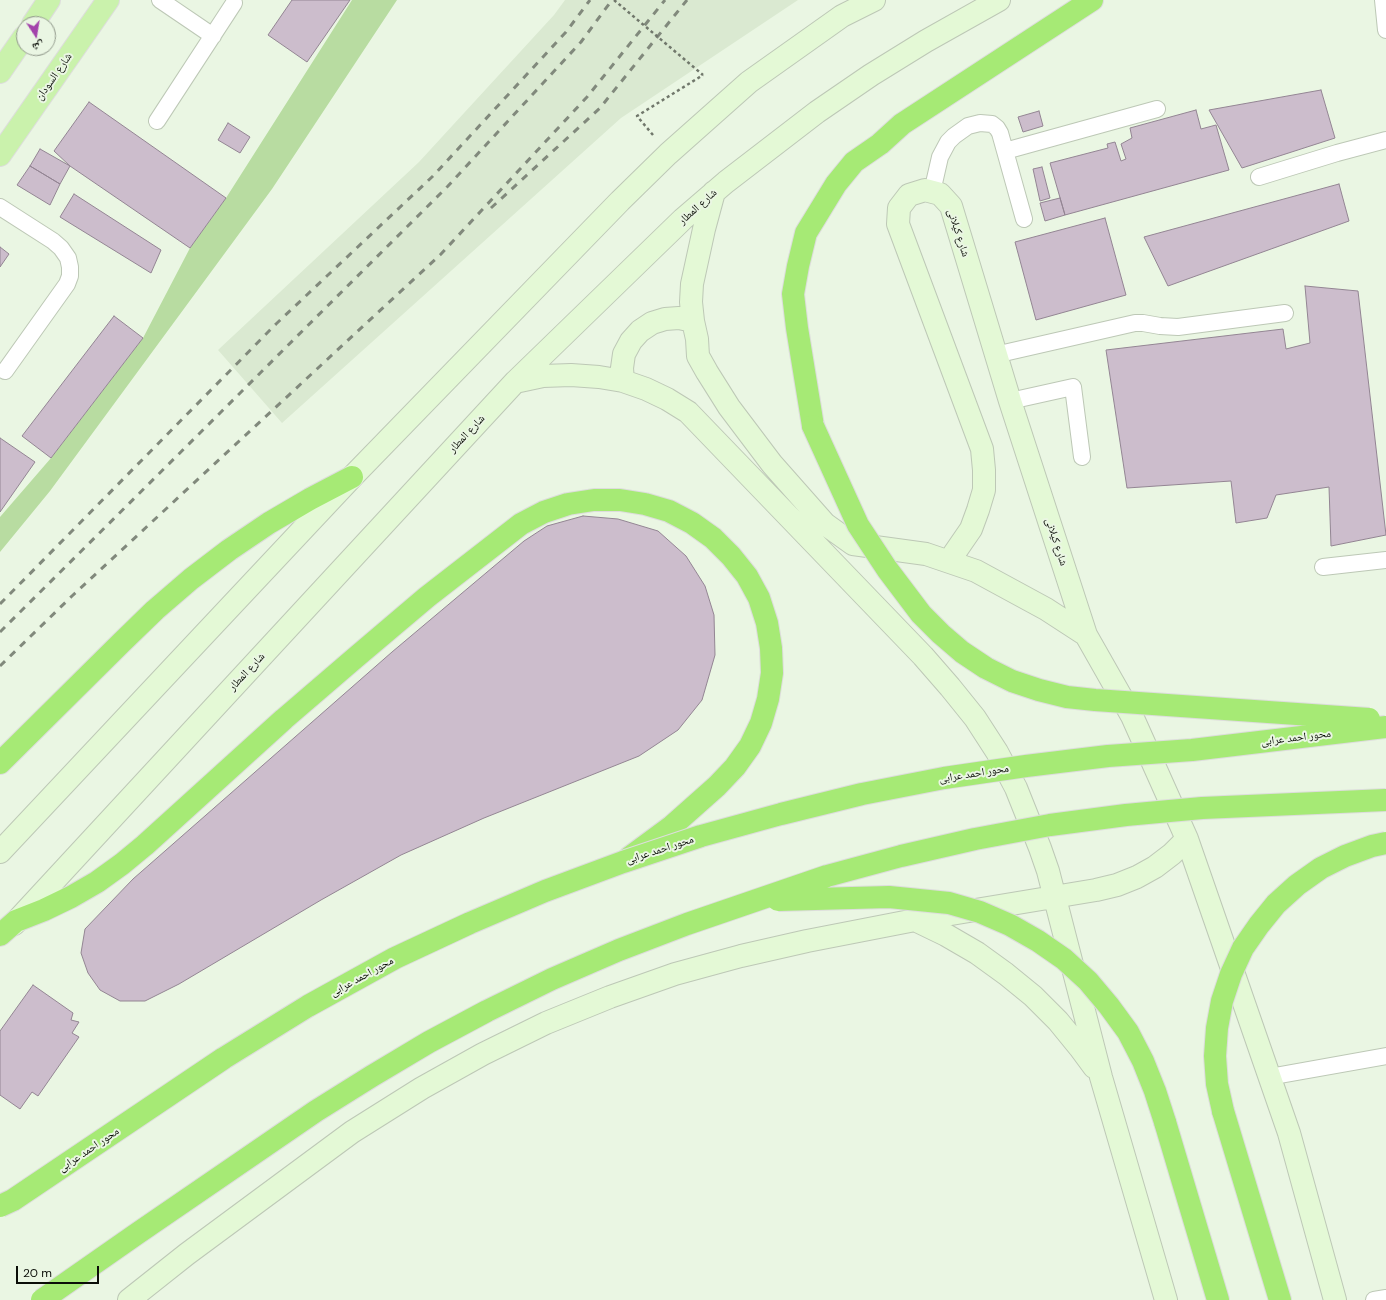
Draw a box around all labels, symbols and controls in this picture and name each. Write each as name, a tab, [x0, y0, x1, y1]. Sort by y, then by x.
north arrow	[16, 16, 56, 56]
text: ش	[31, 39, 45, 55]
street label: شارع السودان	[33, 51, 75, 103]
street label: شارع المطار	[676, 186, 720, 228]
street label: شارع كيلانى	[944, 207, 972, 259]
street label: شارع المطار	[446, 412, 488, 456]
street label: شارع كيلانى	[1042, 516, 1070, 568]
street label: شارع المطار	[226, 650, 268, 694]
street label: محور احمد عرابى	[1260, 727, 1332, 749]
street label: محور احمد عرابى	[938, 762, 1010, 786]
street label: محور احمد عرابى	[625, 833, 695, 867]
street label: محور احمد عرابى	[328, 954, 396, 1000]
street label: محور احمد عرابى	[56, 1125, 122, 1175]
scale bar	[18, 1258, 101, 1284]
text: 20 m	[23, 1265, 52, 1281]

